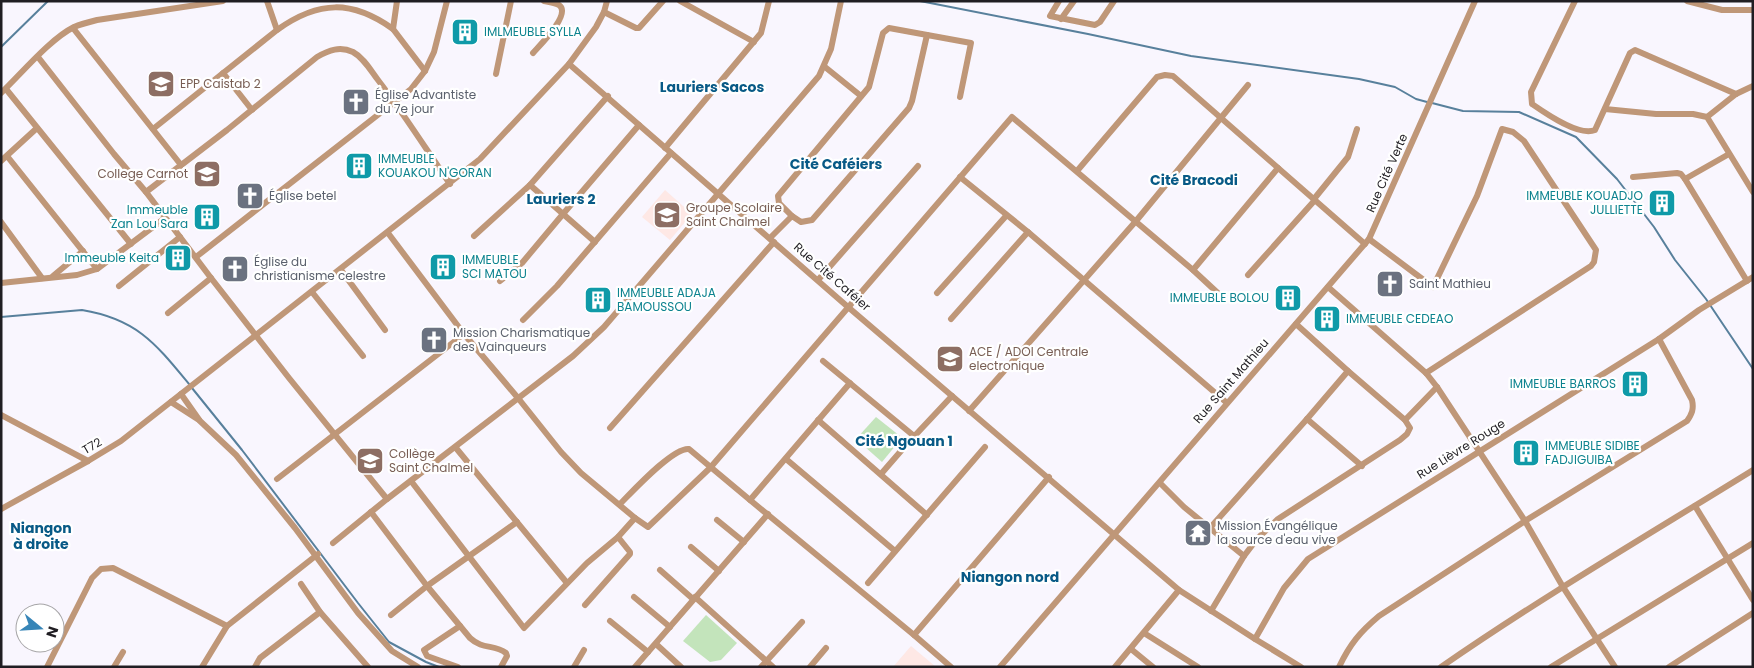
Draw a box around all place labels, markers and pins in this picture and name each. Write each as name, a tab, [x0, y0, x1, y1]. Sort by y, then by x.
building icon: IMLMEUBLE SYLLA	[450, 17, 480, 47]
place label: IMLMEUBLE SYLLA	[484, 23, 581, 40]
school or university icon: EPP Caistab 2	[146, 69, 176, 99]
place label: EPP Caistab 2	[180, 75, 261, 92]
place label: Église Advantiste du 7e jour	[375, 86, 476, 117]
church icon: Église Advantiste du 7e jour	[341, 87, 371, 117]
place label: IMMEUBLE KOUAKOU N'GORAN	[378, 150, 492, 181]
building icon: IMMEUBLE KOUAKOU N'GORAN	[344, 151, 374, 181]
school or university icon: College Carnot	[192, 159, 222, 189]
place label: College Carnot	[97, 165, 188, 182]
church icon: Église betel	[235, 181, 265, 211]
place label: Église betel	[269, 187, 336, 204]
place label: IMMEUBLE KOUADJO JULLIETTE	[1526, 187, 1643, 218]
building icon: IMMEUBLE KOUADJO JULLIETTE	[1647, 188, 1677, 218]
place label: Groupe Scolaire Saint Chalmel	[686, 199, 782, 230]
school or university icon: Groupe Scolaire Saint Chalmel	[652, 200, 682, 230]
place label: Immeuble Zan Lou Sara	[111, 201, 188, 232]
building icon: Immeuble Zan Lou Sara	[192, 202, 222, 232]
building icon: Immeuble Keita	[163, 243, 193, 273]
place label: Immeuble Keita	[64, 249, 159, 266]
place label: IMMEUBLE SCI MATOU	[462, 251, 527, 282]
building icon: IMMEUBLE SCI MATOU	[428, 252, 458, 282]
place label: Église du christianisme celestre	[254, 253, 386, 284]
church icon: Église du christianisme celestre	[220, 254, 250, 284]
church icon: Saint Mathieu	[1375, 269, 1405, 299]
place label: Saint Mathieu	[1409, 275, 1491, 292]
building icon: IMMEUBLE BOLOU	[1273, 283, 1303, 313]
place label: IMMEUBLE ADAJA BAMOUSSOU	[617, 284, 716, 315]
building icon: IMMEUBLE ADAJA BAMOUSSOU	[583, 285, 613, 315]
place label: IMMEUBLE BOLOU	[1170, 289, 1269, 306]
building icon: IMMEUBLE CEDEAO	[1312, 304, 1342, 334]
place label: IMMEUBLE CEDEAO	[1346, 310, 1453, 327]
place label: Mission Charismatique des Vainqueurs	[453, 324, 590, 355]
church icon: Mission Charismatique des Vainqueurs	[419, 325, 449, 355]
place label: ACE / ADOI Centrale electronique	[969, 343, 1089, 374]
school or university icon: ACE / ADOI Centrale electronique	[935, 344, 965, 374]
building icon: IMMEUBLE BARROS	[1620, 369, 1650, 399]
place label: IMMEUBLE BARROS	[1510, 375, 1616, 392]
place label: IMMEUBLE SIDIBE FADJIGUIBA	[1545, 437, 1640, 468]
building icon: IMMEUBLE SIDIBE FADJIGUIBA	[1511, 438, 1541, 468]
place label: Collège Saint Chalmel	[389, 445, 473, 476]
school or university icon: Collège Saint Chalmel	[355, 446, 385, 476]
place label: Mission Évangélique la source d'eau vive	[1217, 517, 1338, 548]
temple icon: Mission Évangélique la source d'eau vive	[1183, 518, 1213, 548]

